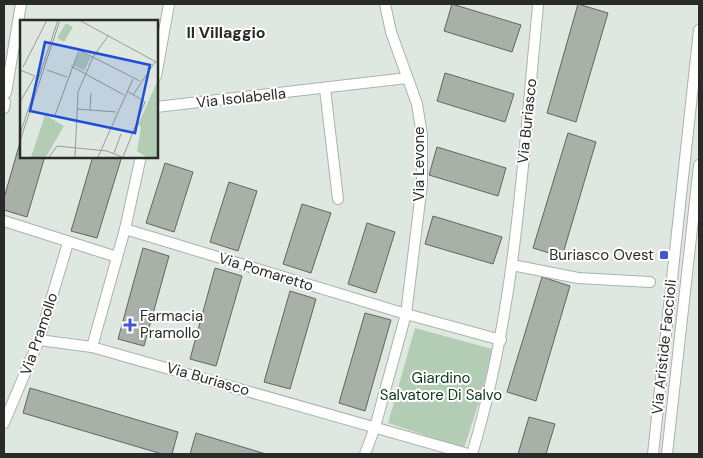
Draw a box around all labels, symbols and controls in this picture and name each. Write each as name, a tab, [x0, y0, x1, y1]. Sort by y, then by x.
inset map	[20, 20, 158, 158]
district label: Il Villaggio	[186, 22, 266, 43]
street label: Via Buriasco	[513, 77, 541, 165]
street label: Via Isolabella	[195, 83, 287, 113]
street label: Via Levone	[409, 126, 429, 202]
place label: Buriasco Ovest	[549, 245, 654, 265]
street label: Via Pomaretto	[216, 248, 316, 296]
marker: Buriasco Ovest	[658, 249, 670, 261]
street label: Via Aristide Faccioli	[647, 278, 681, 416]
street label: Via Pramollo	[16, 290, 62, 378]
place label: Farmacia Pramollo	[140, 306, 203, 343]
marker: Farmacia Pramollo	[124, 319, 136, 331]
street label: Via Buriasco	[164, 358, 252, 400]
park label: Giardino Salvatore Di Salvo	[380, 368, 502, 405]

